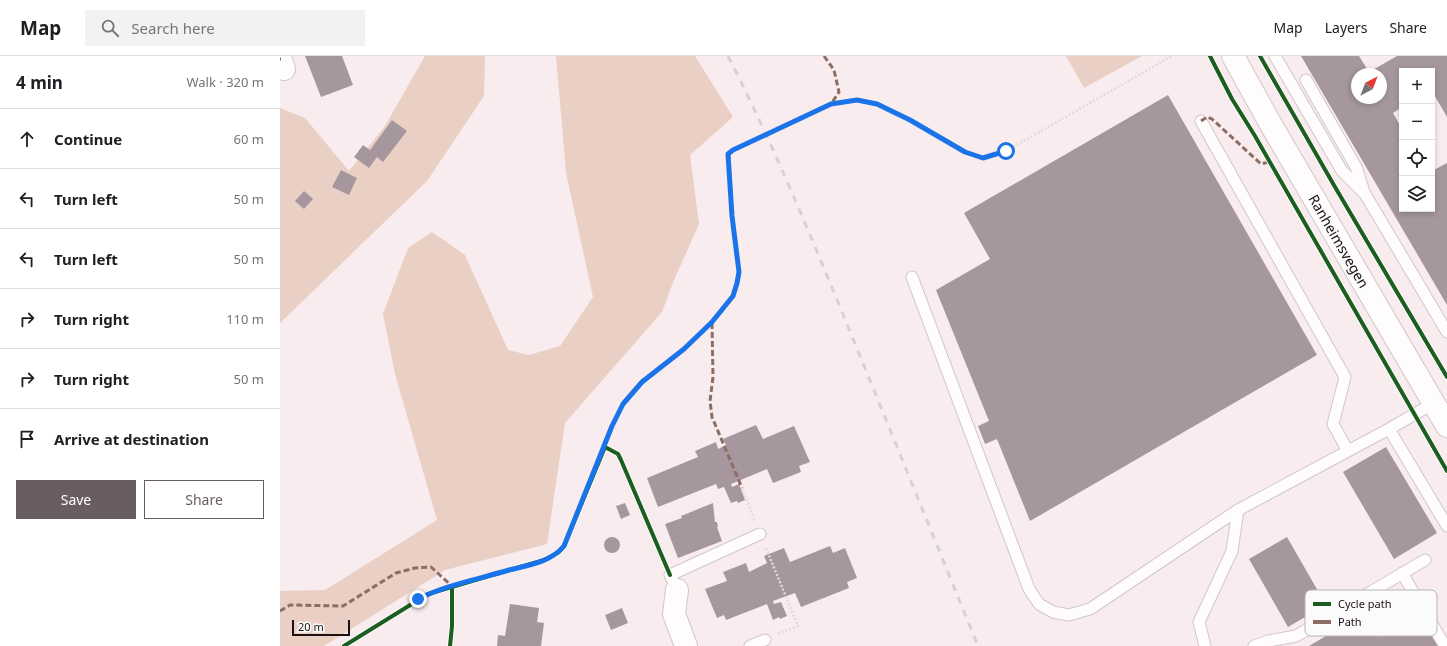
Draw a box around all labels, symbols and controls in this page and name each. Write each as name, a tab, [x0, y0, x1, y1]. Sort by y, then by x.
search box	[85, 10, 365, 46]
text: Map	[20, 15, 61, 41]
icon: search	[99, 17, 121, 39]
text: Search here	[131, 18, 215, 38]
text: Map	[1274, 18, 1303, 37]
text: Layers	[1325, 18, 1367, 37]
text: Share	[1389, 18, 1427, 37]
north arrow	[1351, 68, 1387, 104]
map controls	[1399, 68, 1435, 212]
button: +	[1399, 68, 1435, 104]
text: 4 min	[16, 71, 63, 94]
text: Walk · 320 m	[186, 73, 264, 91]
button: −	[1399, 104, 1435, 140]
icon: ahead	[16, 128, 38, 150]
text: Continue	[54, 129, 122, 149]
text: 60 m	[234, 130, 264, 148]
button: locate	[1399, 140, 1435, 176]
route start	[997, 142, 1015, 160]
button: layers	[1399, 176, 1435, 212]
icon: left	[16, 188, 38, 210]
text: Turn left	[54, 189, 118, 209]
text: 50 m	[234, 190, 264, 208]
street label: Ranheimsvegen	[1304, 191, 1374, 291]
icon: left	[16, 248, 38, 270]
text: Turn left	[54, 249, 118, 269]
text: 50 m	[234, 250, 264, 268]
icon: right	[16, 308, 38, 330]
text: Turn right	[54, 309, 129, 329]
text: 110 m	[226, 310, 264, 328]
icon: right	[16, 368, 38, 390]
text: Turn right	[54, 369, 129, 389]
text: 50 m	[234, 370, 264, 388]
icon: arrive	[16, 428, 38, 450]
text: Arrive at destination	[54, 429, 209, 449]
button: Save	[16, 480, 136, 519]
button: Share	[144, 480, 264, 519]
route end	[409, 590, 427, 608]
legend	[1305, 590, 1437, 636]
text: Cycle path	[1338, 596, 1391, 611]
text: Path	[1338, 614, 1362, 629]
scale bar	[292, 618, 350, 637]
text: 20 m	[298, 619, 324, 634]

